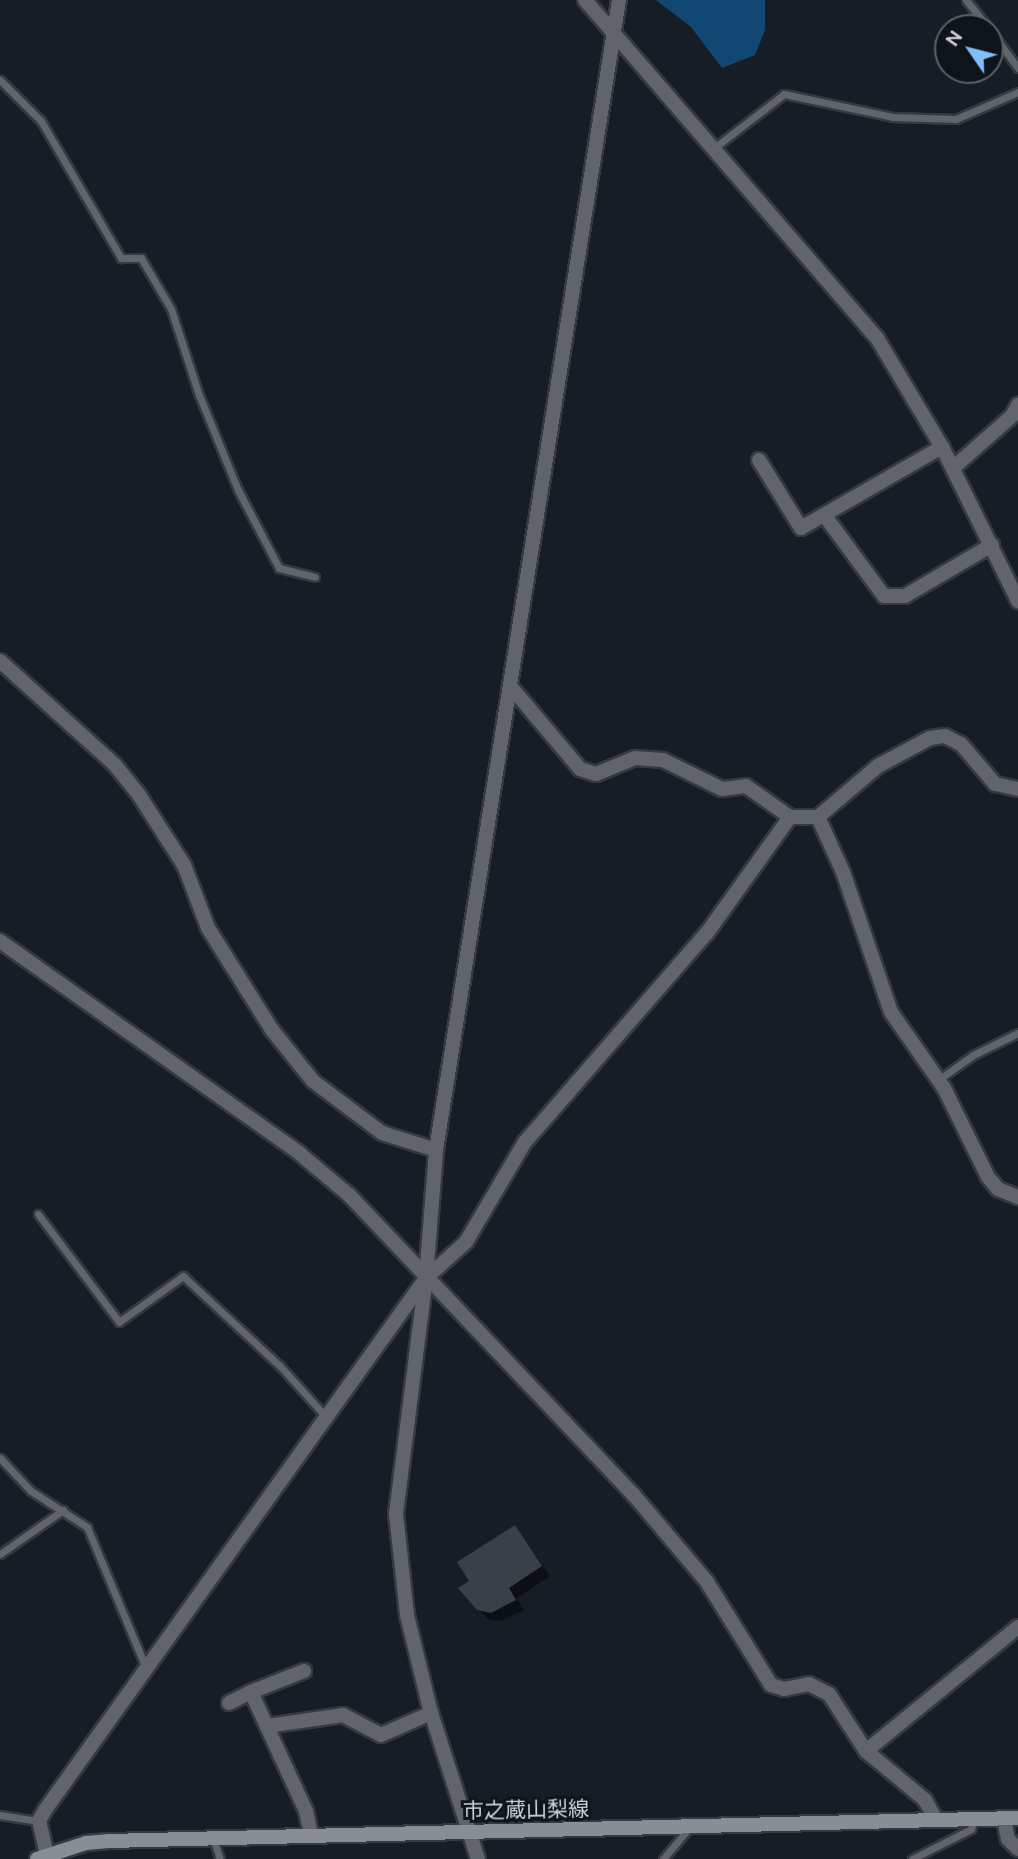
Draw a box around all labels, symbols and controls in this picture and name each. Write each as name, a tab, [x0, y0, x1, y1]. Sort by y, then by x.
north arrow	[934, 14, 1004, 84]
text: N	[940, 26, 967, 50]
street label: 市之蔵山梨線	[463, 1795, 589, 1823]

